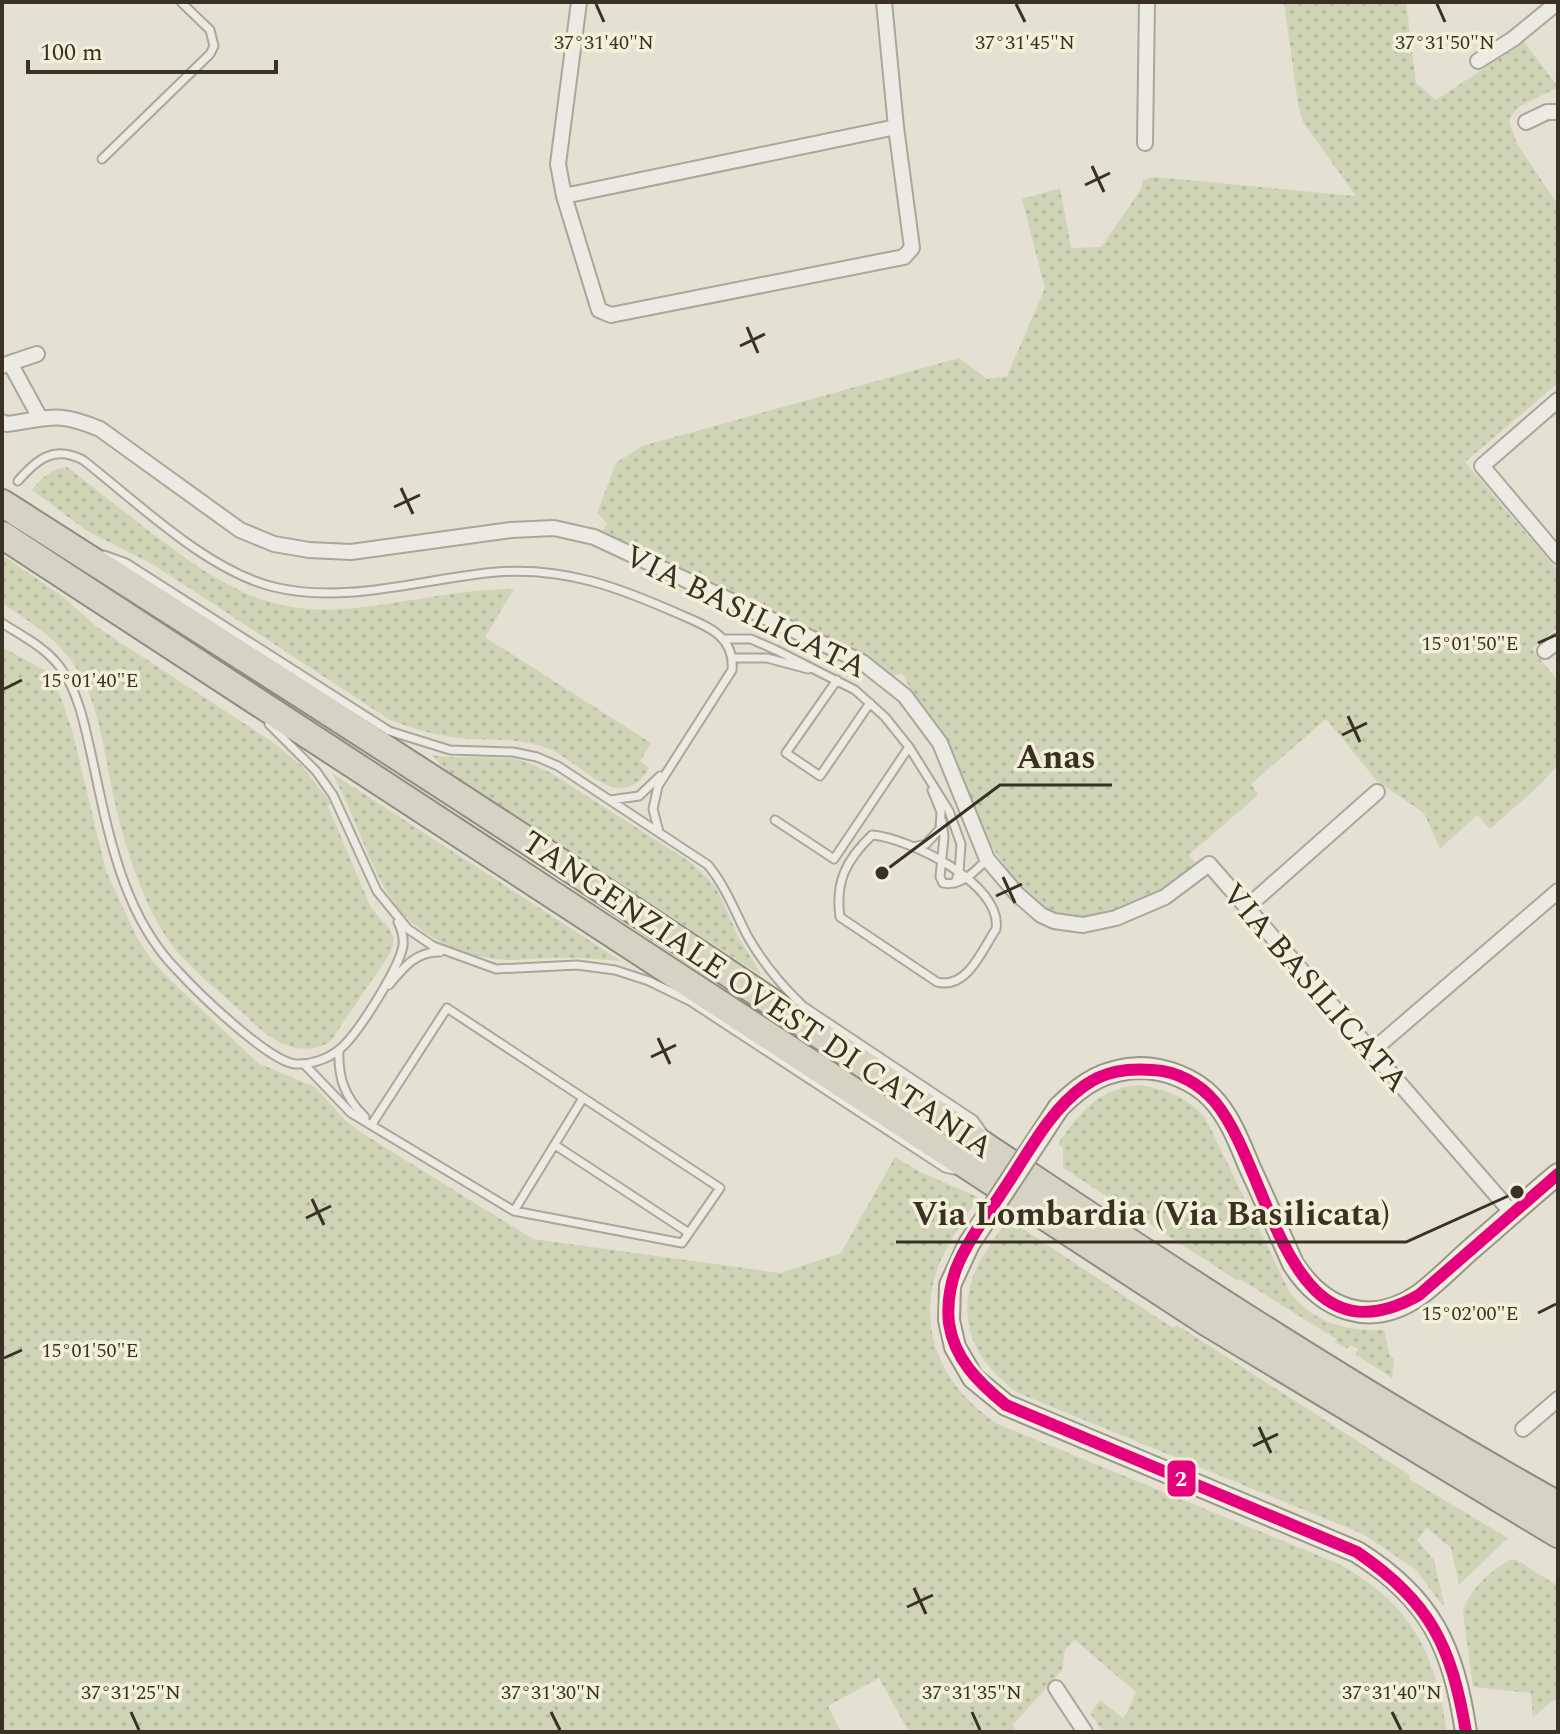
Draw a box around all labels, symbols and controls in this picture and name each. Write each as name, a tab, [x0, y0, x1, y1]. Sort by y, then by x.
scale bar	[28, 24, 276, 74]
text: 37°31'40"N	[554, 28, 654, 58]
text: 37°31'45"N	[975, 28, 1075, 58]
text: 37°31'50"N	[1395, 28, 1495, 58]
text: 100 m	[40, 35, 103, 71]
street label: VIA BASILICATA	[616, 532, 875, 692]
text: 15°01'50"E	[1421, 629, 1519, 659]
text: 15°01'40"E	[41, 666, 139, 696]
callout: Anas	[1000, 727, 1112, 785]
text: Anas	[1016, 732, 1096, 784]
street label: TANGENZIALE OVEST DI CATANIA	[511, 818, 1003, 1172]
street label: VIA BASILICATA	[1210, 872, 1420, 1104]
callout: Via Lombardia (Via Basilicata)	[896, 1184, 1406, 1242]
text: Via Lombardia (Via Basilicata)	[912, 1189, 1390, 1241]
text: 15°02'00"E	[1421, 1299, 1519, 1329]
text: 15°01'50"E	[41, 1336, 139, 1366]
line badge: 2	[1166, 1459, 1197, 1498]
text: 2	[1175, 1463, 1187, 1496]
text: 37°31'25"N	[81, 1678, 181, 1708]
text: 37°31'30"N	[501, 1678, 601, 1708]
text: 37°31'35"N	[922, 1678, 1022, 1708]
text: 37°31'40"N	[1342, 1678, 1442, 1708]

